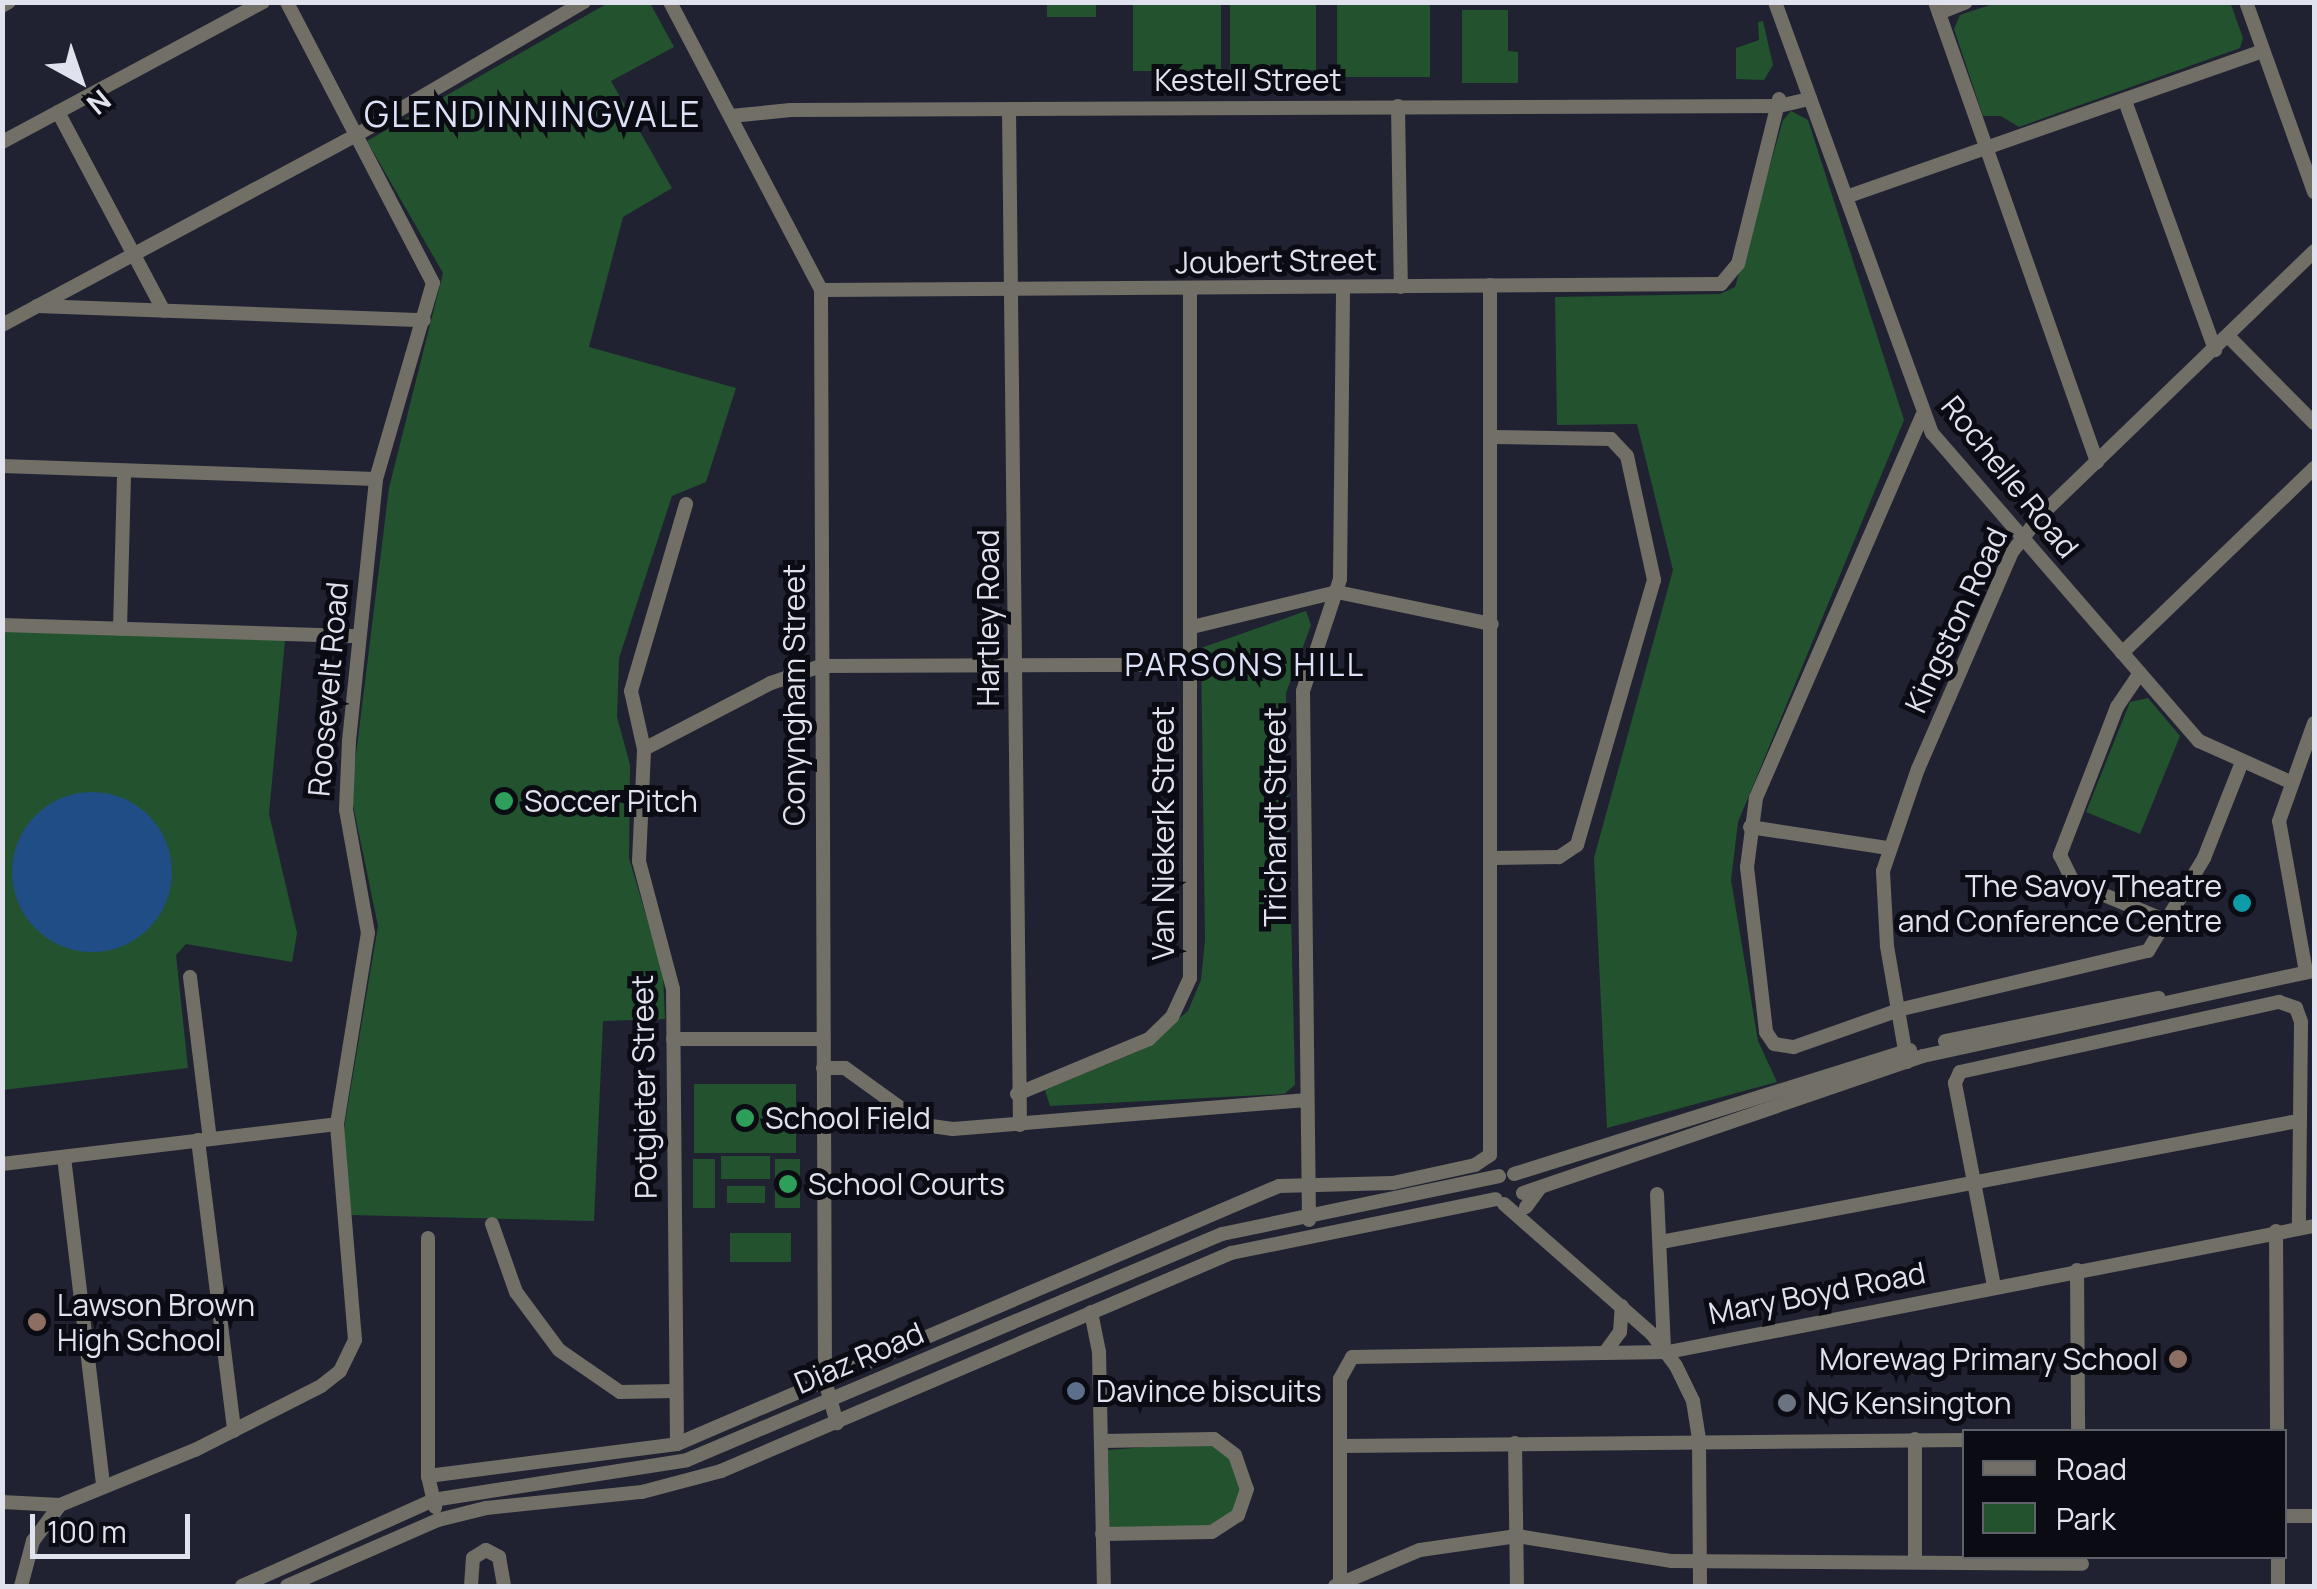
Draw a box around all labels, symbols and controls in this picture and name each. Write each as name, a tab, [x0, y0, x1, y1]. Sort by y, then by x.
north arrow	[30, 30, 130, 130]
street label: Kestell Street	[1155, 62, 1341, 98]
text: N	[79, 82, 119, 124]
district label: GLENDINNINGVALE	[364, 93, 702, 135]
street label: Joubert Street	[1175, 241, 1377, 281]
street label: Rochelle Road	[1934, 389, 2086, 565]
street label: Kingston Road	[1897, 522, 2015, 718]
street label: Hartley Road	[970, 529, 1006, 707]
street label: Conyngham Street	[776, 564, 812, 826]
street label: Roosevelt Road	[301, 580, 355, 798]
district label: PARSONS HILL	[1124, 645, 1366, 683]
street label: Van Niekerk Street	[1145, 706, 1181, 960]
street label: Trichardt Street	[1257, 707, 1293, 927]
place label: Soccer Pitch	[524, 783, 698, 819]
marker: Soccer Pitch	[493, 790, 515, 812]
place label: The Savoy Theatre and Conference Centre	[1898, 868, 2222, 938]
marker: The Savoy Theatre and Conference Centre	[2231, 892, 2253, 914]
street label: Potgieter Street	[624, 975, 664, 1199]
place label: School Field	[765, 1100, 931, 1136]
marker: School Field	[734, 1107, 756, 1129]
place label: School Courts	[808, 1166, 1005, 1202]
marker: School Courts	[777, 1173, 799, 1195]
street label: Mary Boyd Road	[1706, 1254, 1928, 1332]
place label: Lawson Brown High School	[57, 1287, 255, 1358]
marker: Lawson Brown High School	[26, 1311, 48, 1333]
street label: Diaz Road	[789, 1315, 929, 1401]
place label: Morewag Primary School	[1819, 1341, 2158, 1377]
marker: Morewag Primary School	[2167, 1348, 2189, 1370]
place label: Davince biscuits	[1096, 1373, 1322, 1409]
marker: Davince biscuits	[1065, 1380, 1087, 1402]
place label: NG Kensington	[1807, 1385, 2012, 1421]
marker: NG Kensington	[1776, 1392, 1798, 1414]
legend	[1962, 1429, 2287, 1559]
text: Road	[2056, 1448, 2127, 1489]
scale bar	[35, 1494, 195, 1556]
text: Park	[2056, 1498, 2116, 1539]
text: 100 m	[47, 1511, 127, 1552]

